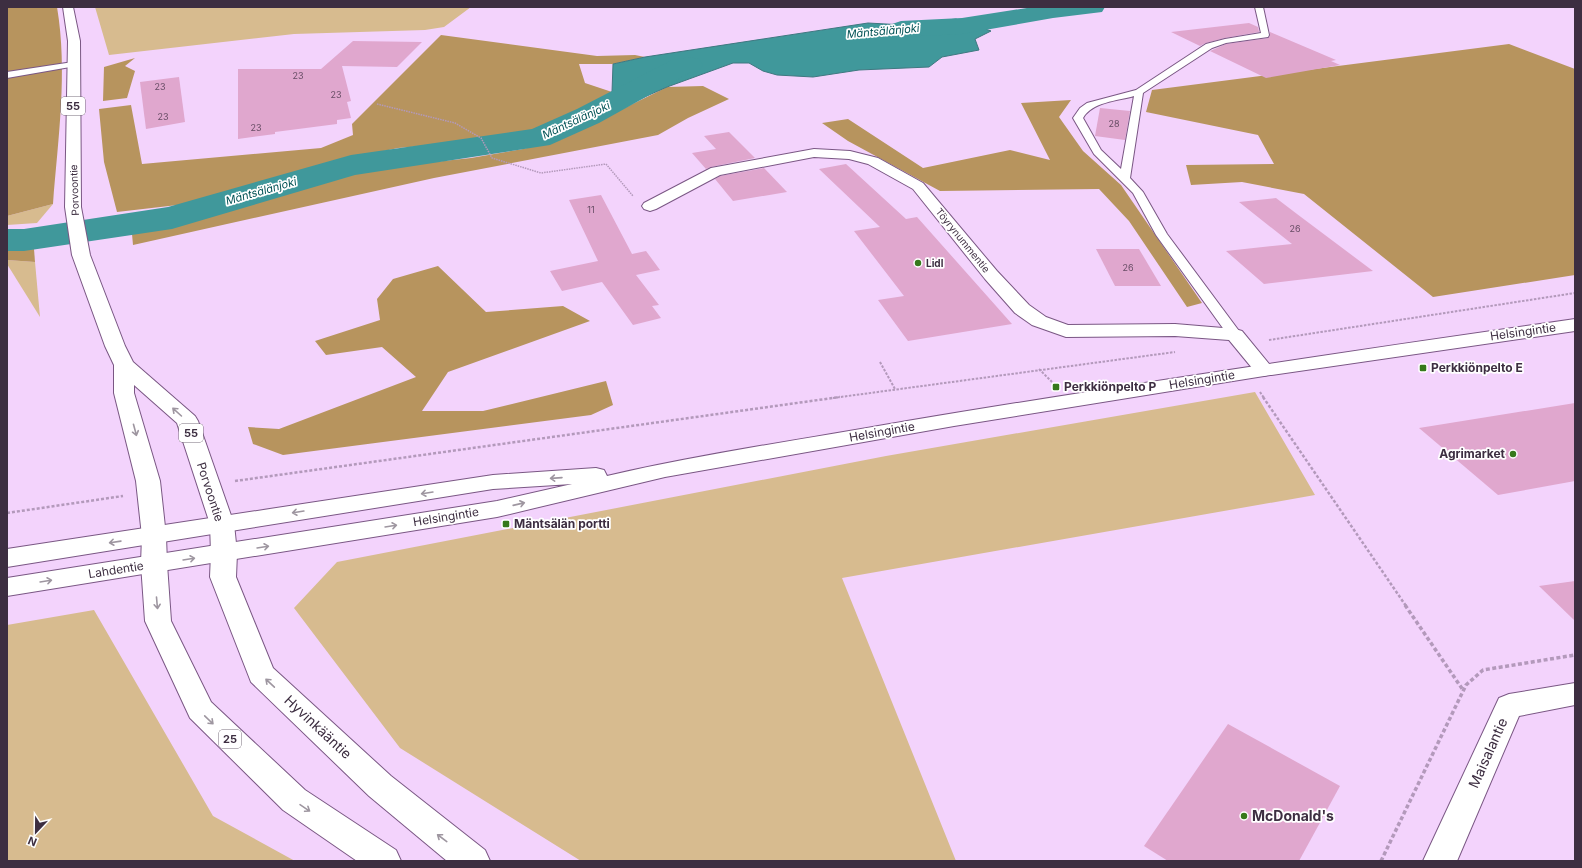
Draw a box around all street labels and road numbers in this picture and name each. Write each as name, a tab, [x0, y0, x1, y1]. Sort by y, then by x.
road number: 55	[61, 97, 85, 115]
street label: Porvoontie	[67, 164, 81, 216]
street label: Töyrynummentie	[933, 205, 993, 275]
street label: Helsingintie	[1489, 319, 1557, 344]
street label: Helsingintie	[1168, 367, 1236, 392]
street label: Helsingintie	[848, 418, 916, 445]
road number: 55	[179, 424, 203, 442]
street label: Porvoontie	[194, 460, 227, 523]
street label: Helsingintie	[412, 504, 480, 529]
street label: Lahdentie	[87, 558, 145, 581]
street label: Hyvinkääntie	[281, 691, 355, 762]
street label: Maisalantie	[1465, 715, 1511, 790]
road number: 25	[219, 730, 241, 748]

